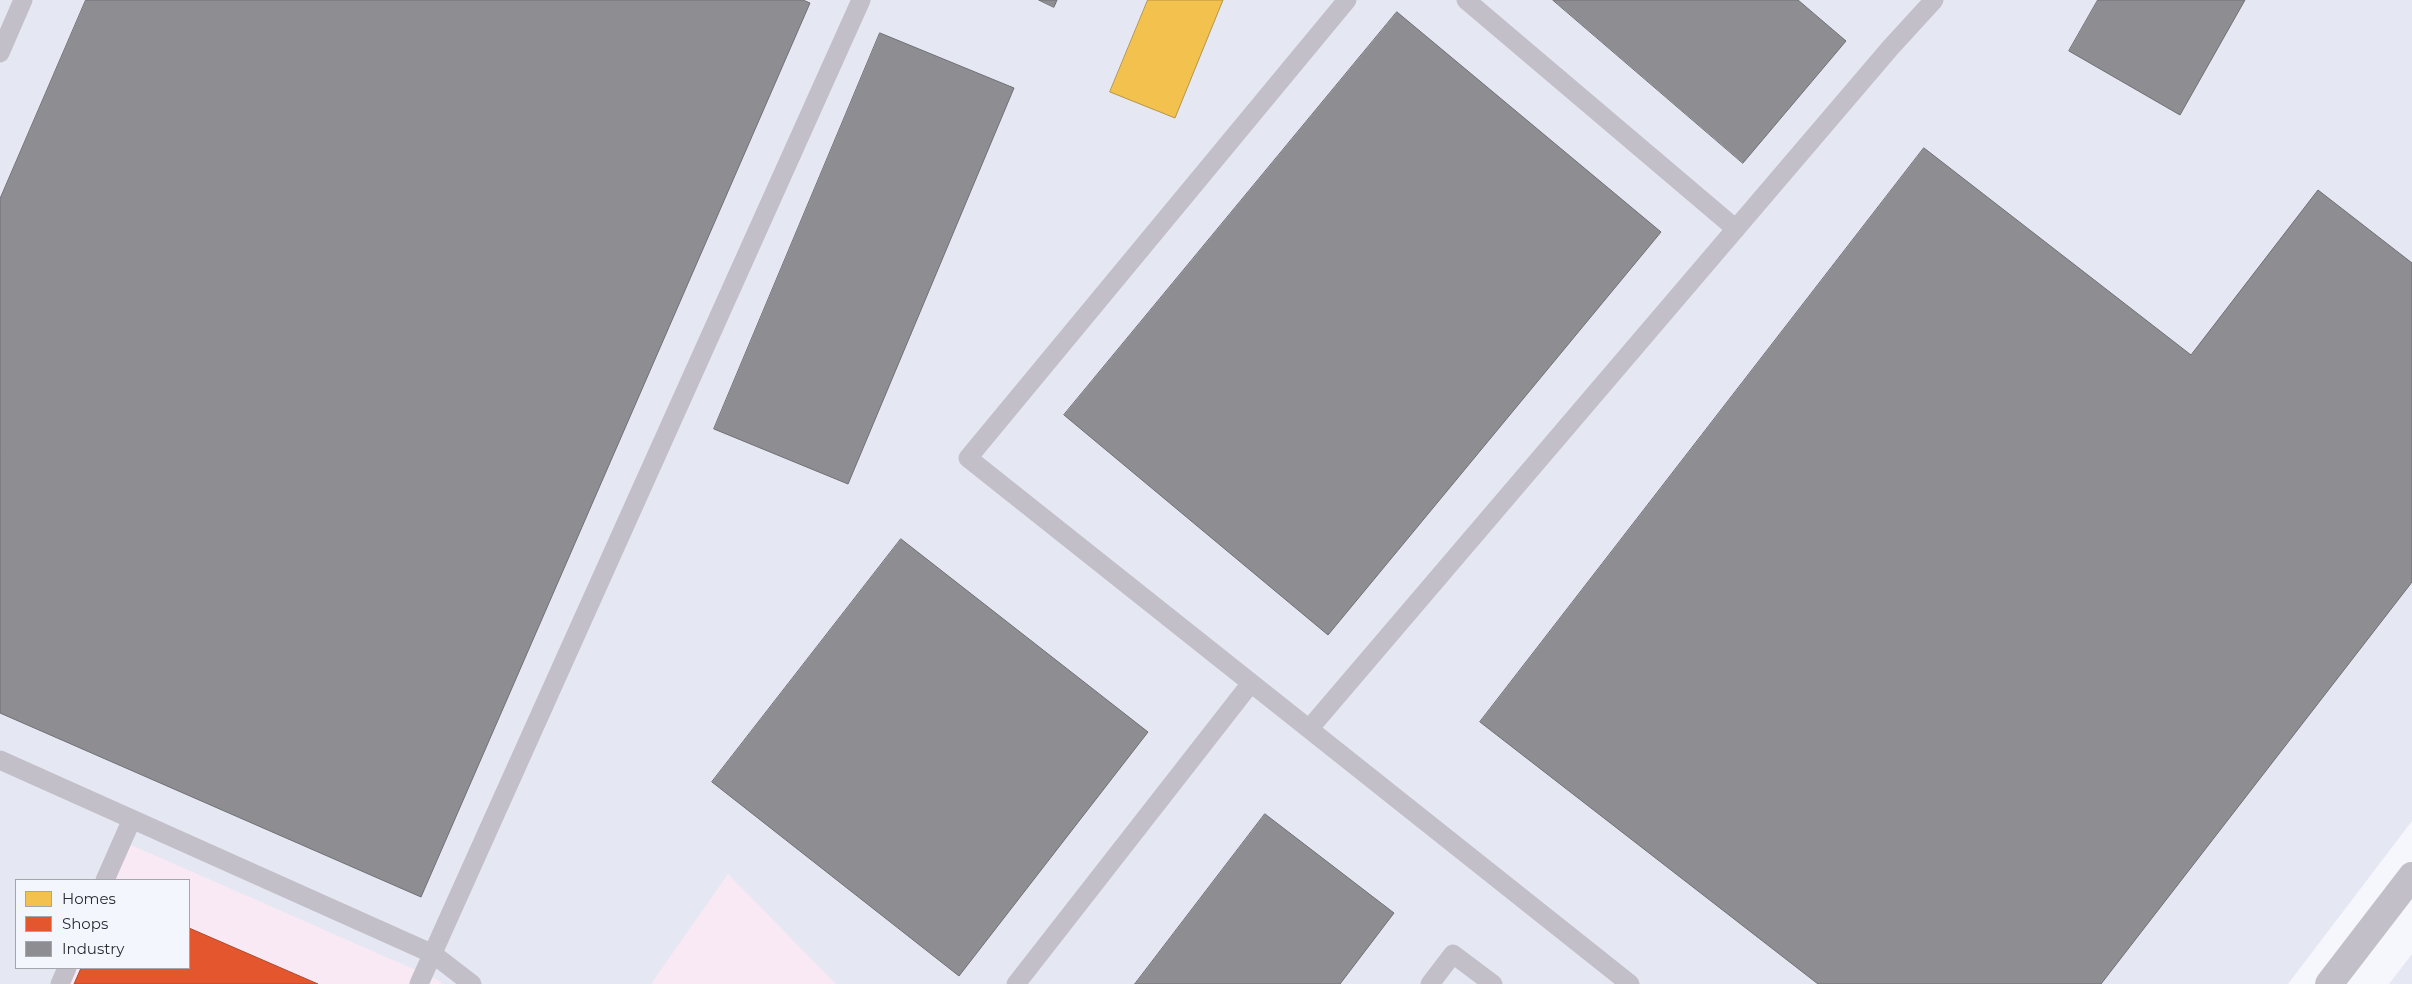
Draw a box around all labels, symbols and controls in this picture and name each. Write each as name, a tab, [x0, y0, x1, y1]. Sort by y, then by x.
legend	[15, 879, 190, 969]
text: Homes	[62, 889, 116, 908]
text: Shops	[62, 914, 108, 933]
text: Industry	[62, 939, 124, 958]

